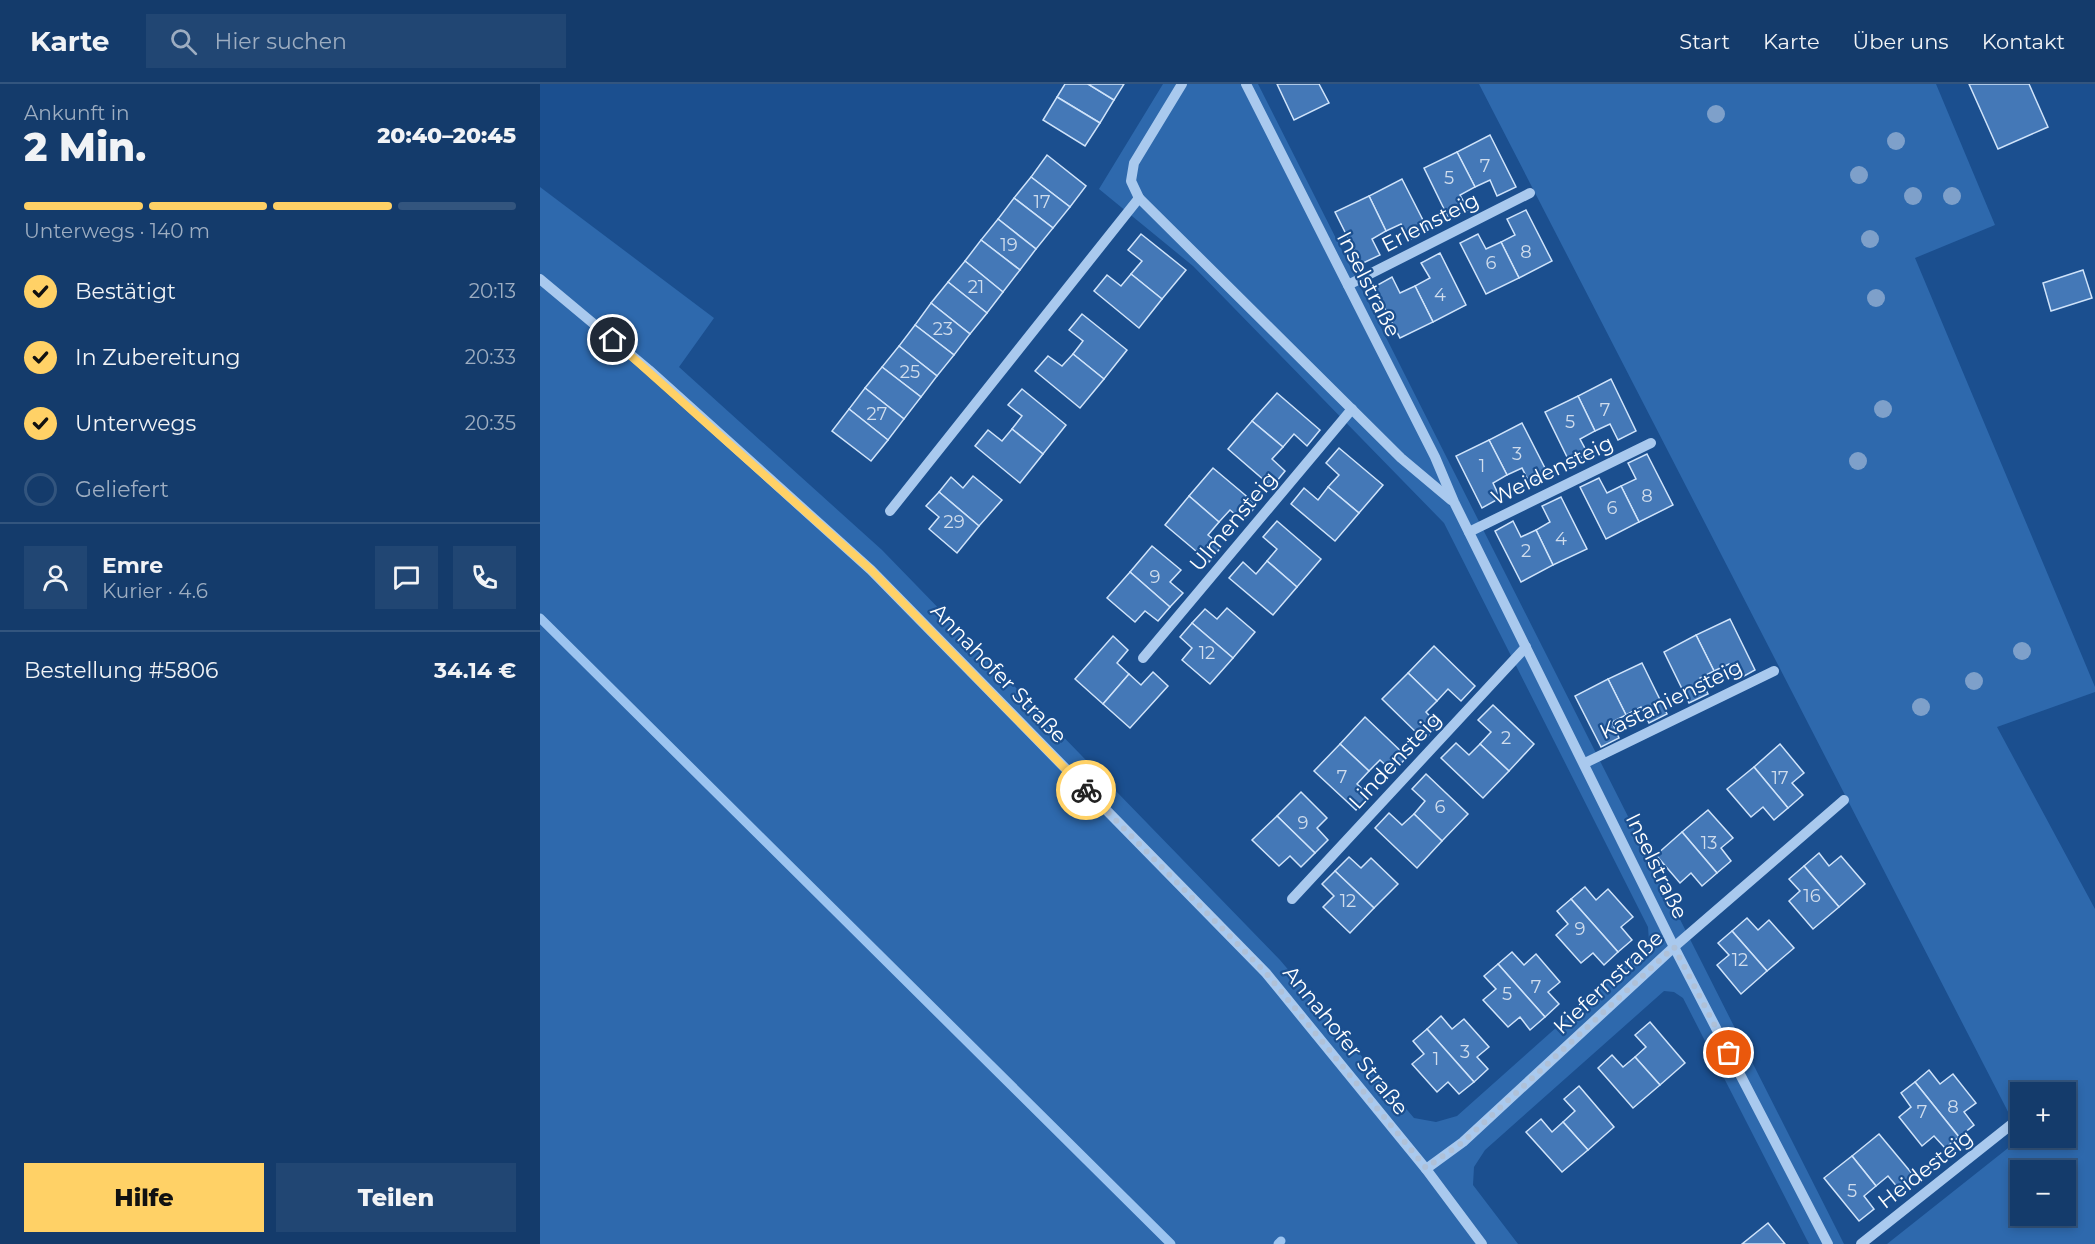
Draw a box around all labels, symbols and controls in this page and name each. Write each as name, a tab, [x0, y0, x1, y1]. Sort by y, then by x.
search box	[146, 14, 566, 68]
text: Karte	[30, 24, 110, 58]
icon: search	[167, 25, 200, 58]
text: Hier suchen	[215, 28, 347, 55]
text: Start	[1679, 29, 1730, 54]
text: Karte	[1763, 29, 1820, 54]
text: Über uns	[1853, 29, 1949, 54]
text: Kontakt	[1982, 29, 2065, 54]
text: Ankunft in	[24, 101, 130, 125]
text: 20:40–20:45	[377, 122, 516, 149]
text: 2 Min.	[24, 123, 146, 171]
house number: 7	[1480, 155, 1490, 177]
house number: 5	[1444, 167, 1454, 189]
street label: Erlensteig	[1377, 187, 1483, 257]
house number: 17	[1033, 191, 1051, 213]
text: Unterwegs · 140 m	[24, 219, 210, 243]
street label: Inselstraße	[1332, 227, 1406, 341]
house number: 19	[1000, 234, 1018, 256]
house number: 8	[1520, 241, 1532, 263]
house number: 6	[1486, 252, 1497, 274]
icon: check	[24, 275, 57, 308]
house number: 21	[968, 276, 984, 298]
text: Bestätigt	[75, 278, 176, 305]
text: 20:13	[469, 279, 516, 303]
house number: 4	[1434, 284, 1446, 306]
pin	[587, 314, 638, 365]
house number: 23	[933, 318, 953, 340]
icon: home	[596, 323, 629, 356]
icon: check	[24, 341, 57, 374]
text: In Zubereitung	[75, 344, 241, 371]
text: 20:33	[465, 345, 516, 369]
house number: 25	[900, 361, 920, 383]
house number: 7	[1600, 399, 1610, 421]
house number: 27	[867, 403, 887, 425]
icon: check	[24, 407, 57, 440]
text: Unterwegs	[75, 410, 196, 437]
text: 20:35	[465, 411, 516, 435]
house number: 5	[1565, 411, 1575, 433]
street label: Weidensteig	[1487, 430, 1617, 510]
house number: 3	[1512, 443, 1522, 465]
house number: 1	[1479, 455, 1485, 477]
street label: Ulmensteig	[1184, 466, 1282, 576]
text: Geliefert	[75, 476, 169, 503]
house number: 8	[1641, 485, 1653, 507]
house number: 6	[1607, 497, 1618, 519]
house number: 29	[943, 511, 965, 533]
house number: 4	[1555, 528, 1567, 550]
house number: 2	[1521, 540, 1531, 562]
button: person	[24, 546, 87, 609]
button: chat	[375, 546, 438, 609]
button: phone	[453, 546, 516, 609]
text: Emre	[102, 552, 163, 579]
house number: 9	[1150, 566, 1161, 588]
text: Kurier · 4.6	[102, 579, 208, 603]
street label: Annahofer Straße	[926, 598, 1072, 748]
house number: 12	[1199, 642, 1215, 664]
street label: Kastaniensteig	[1596, 654, 1746, 744]
text: Bestellung #5806	[24, 657, 219, 684]
text: 34.14 €	[434, 657, 516, 684]
street label: Lindensteig	[1343, 706, 1447, 814]
house number: 2	[1501, 727, 1511, 749]
courier	[1056, 760, 1116, 820]
house number: 7	[1337, 766, 1347, 788]
house number: 17	[1771, 767, 1789, 789]
icon: bike	[1070, 774, 1103, 807]
house number: 6	[1435, 796, 1446, 818]
street label: Inselstraße	[1621, 809, 1693, 923]
house number: 9	[1298, 812, 1309, 834]
house number: 13	[1701, 832, 1717, 854]
house number: 16	[1803, 885, 1821, 907]
house number: 12	[1340, 890, 1356, 912]
house number: 9	[1575, 918, 1586, 940]
street label: Kiefernstraße	[1548, 925, 1668, 1039]
house number: 12	[1732, 949, 1748, 971]
street label: Annahofer Straße	[1278, 960, 1414, 1120]
house number: 7	[1531, 976, 1541, 998]
house number: 5	[1502, 983, 1512, 1005]
pin	[1703, 1027, 1754, 1078]
icon: bag	[1712, 1036, 1745, 1069]
house number: 3	[1460, 1041, 1470, 1063]
house number: 1	[1433, 1048, 1439, 1070]
map controls	[2010, 1082, 2076, 1226]
button: +	[2010, 1082, 2076, 1148]
house number: 8	[1947, 1096, 1959, 1118]
house number: 7	[1917, 1101, 1927, 1123]
street label: Heidesteig	[1873, 1124, 1977, 1214]
button: −	[2010, 1160, 2076, 1226]
button: Hilfe	[24, 1163, 264, 1232]
button: Teilen	[276, 1163, 516, 1232]
house number: 5	[1847, 1180, 1857, 1202]

